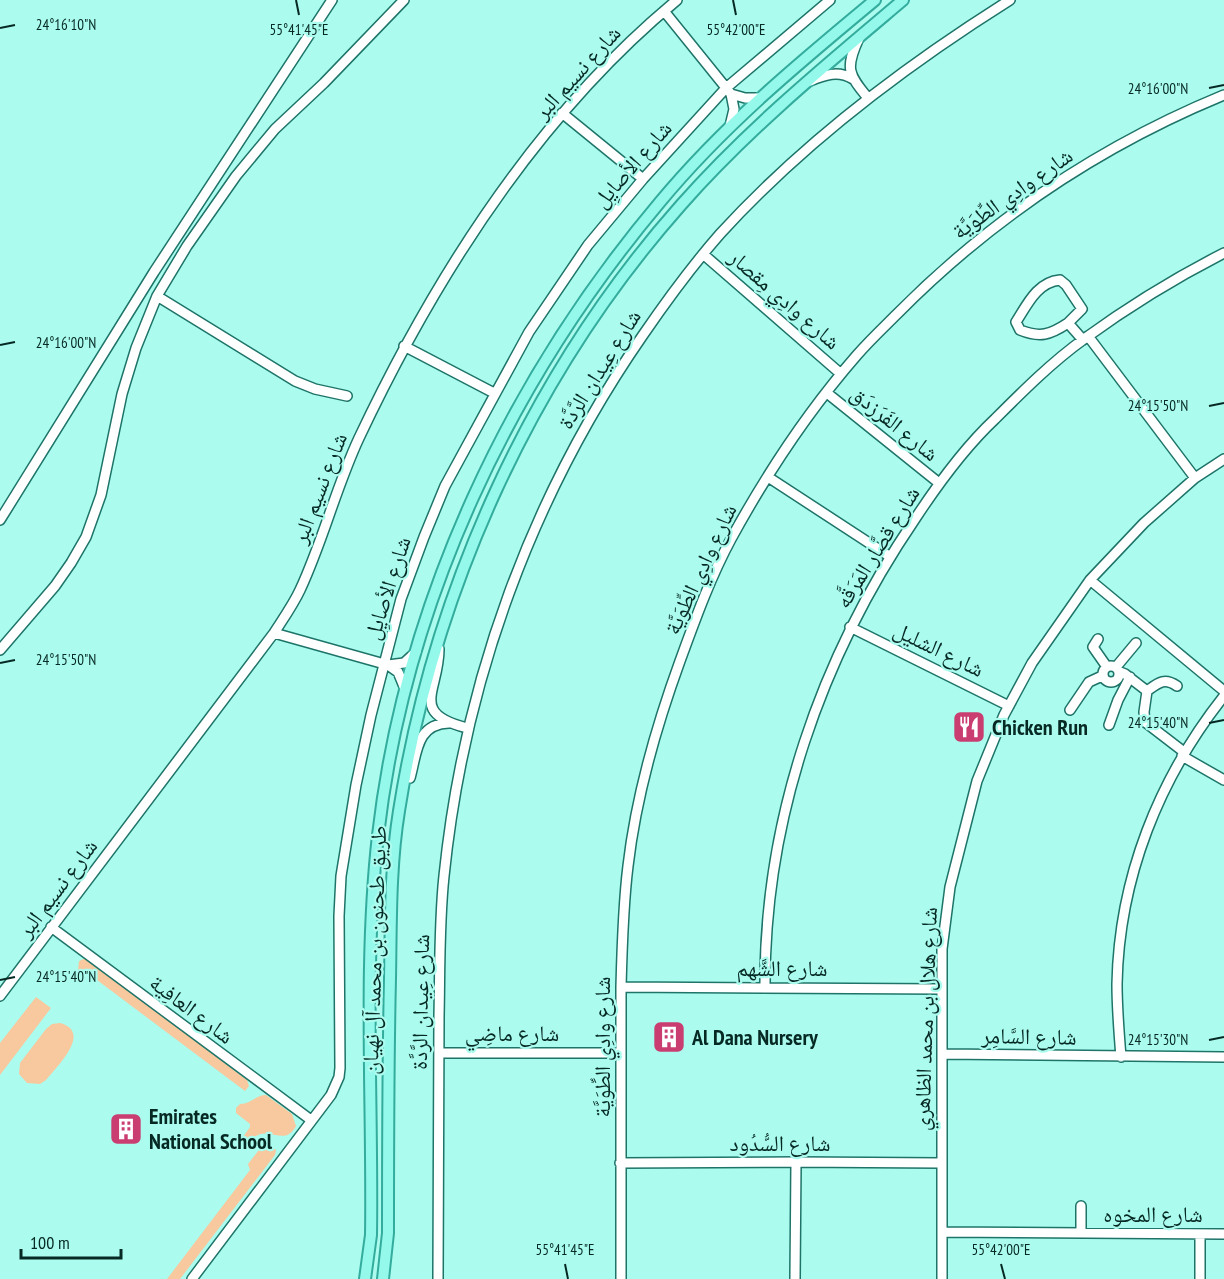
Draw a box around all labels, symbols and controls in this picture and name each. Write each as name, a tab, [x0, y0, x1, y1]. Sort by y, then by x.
text: 24°16'10"N	[36, 15, 96, 34]
street label: شارع نسيم البر	[527, 19, 627, 126]
text: 55°41'45"E	[269, 20, 329, 39]
text: 55°42'00"E	[706, 20, 766, 39]
text: 24°16'00"N	[1128, 79, 1188, 98]
street label: شارع الأصايِل	[586, 115, 679, 215]
street label: شارع وادِي الطِّوَيَّة	[946, 141, 1080, 248]
street label: شارع وادِي مِقصار	[720, 242, 847, 358]
street label: شارع عِيدان الرَّدَّة	[551, 304, 647, 434]
text: 24°16'00"N	[36, 333, 96, 352]
street label: شارع الفَرَزدَق	[845, 379, 945, 467]
text: 24°15'50"N	[1128, 396, 1188, 415]
street label: شارع نسيم البر	[285, 429, 354, 549]
street label: شارع قصَّار المَرَقَّه	[828, 481, 926, 613]
street label: شارع وادِي الطِّوَيَّة	[658, 499, 746, 640]
street label: شارع الأصايِل	[357, 533, 419, 644]
street label: شارع الشليل	[889, 615, 989, 683]
text: 24°15'50"N	[36, 650, 96, 669]
restaurant icon: Chicken Run	[951, 709, 987, 745]
place label: Chicken Run	[992, 713, 1088, 741]
text: 24°15'40"N	[1128, 713, 1188, 732]
street label: طريق طحنون بن محمد آل نهيان	[356, 825, 392, 1075]
street label: شارع نسيم البر	[10, 833, 104, 944]
street label: شارع هلال بن محمد الظاهري	[907, 906, 946, 1132]
street label: شارع عِيدان الرَّدَّة	[405, 934, 435, 1070]
street label: شارع الشَّهم	[737, 954, 827, 983]
text: 24°15'40"N	[36, 967, 96, 986]
street label: شارع العافِية	[144, 968, 240, 1050]
street label: شارع وادِي الطِّوَيَّة	[588, 977, 620, 1117]
street label: شارع ماضِي	[465, 1019, 559, 1051]
building icon: Al Dana Nursery	[651, 1019, 687, 1055]
street label: شارع السَّامِر	[980, 1021, 1077, 1051]
place label: Al Dana Nursery	[691, 1023, 819, 1051]
text: 24°15'30"N	[1128, 1030, 1188, 1049]
place label: Emirates National School	[149, 1102, 273, 1155]
building icon: Emirates National School	[108, 1111, 144, 1147]
street label: شارع السُّدُود	[730, 1129, 830, 1157]
street label: شارع المخوه	[1103, 1200, 1203, 1228]
scale bar	[21, 1222, 122, 1260]
text: 100 m	[30, 1231, 70, 1254]
text: 55°41'45"E	[535, 1240, 595, 1259]
text: 55°42'00"E	[971, 1240, 1031, 1259]

